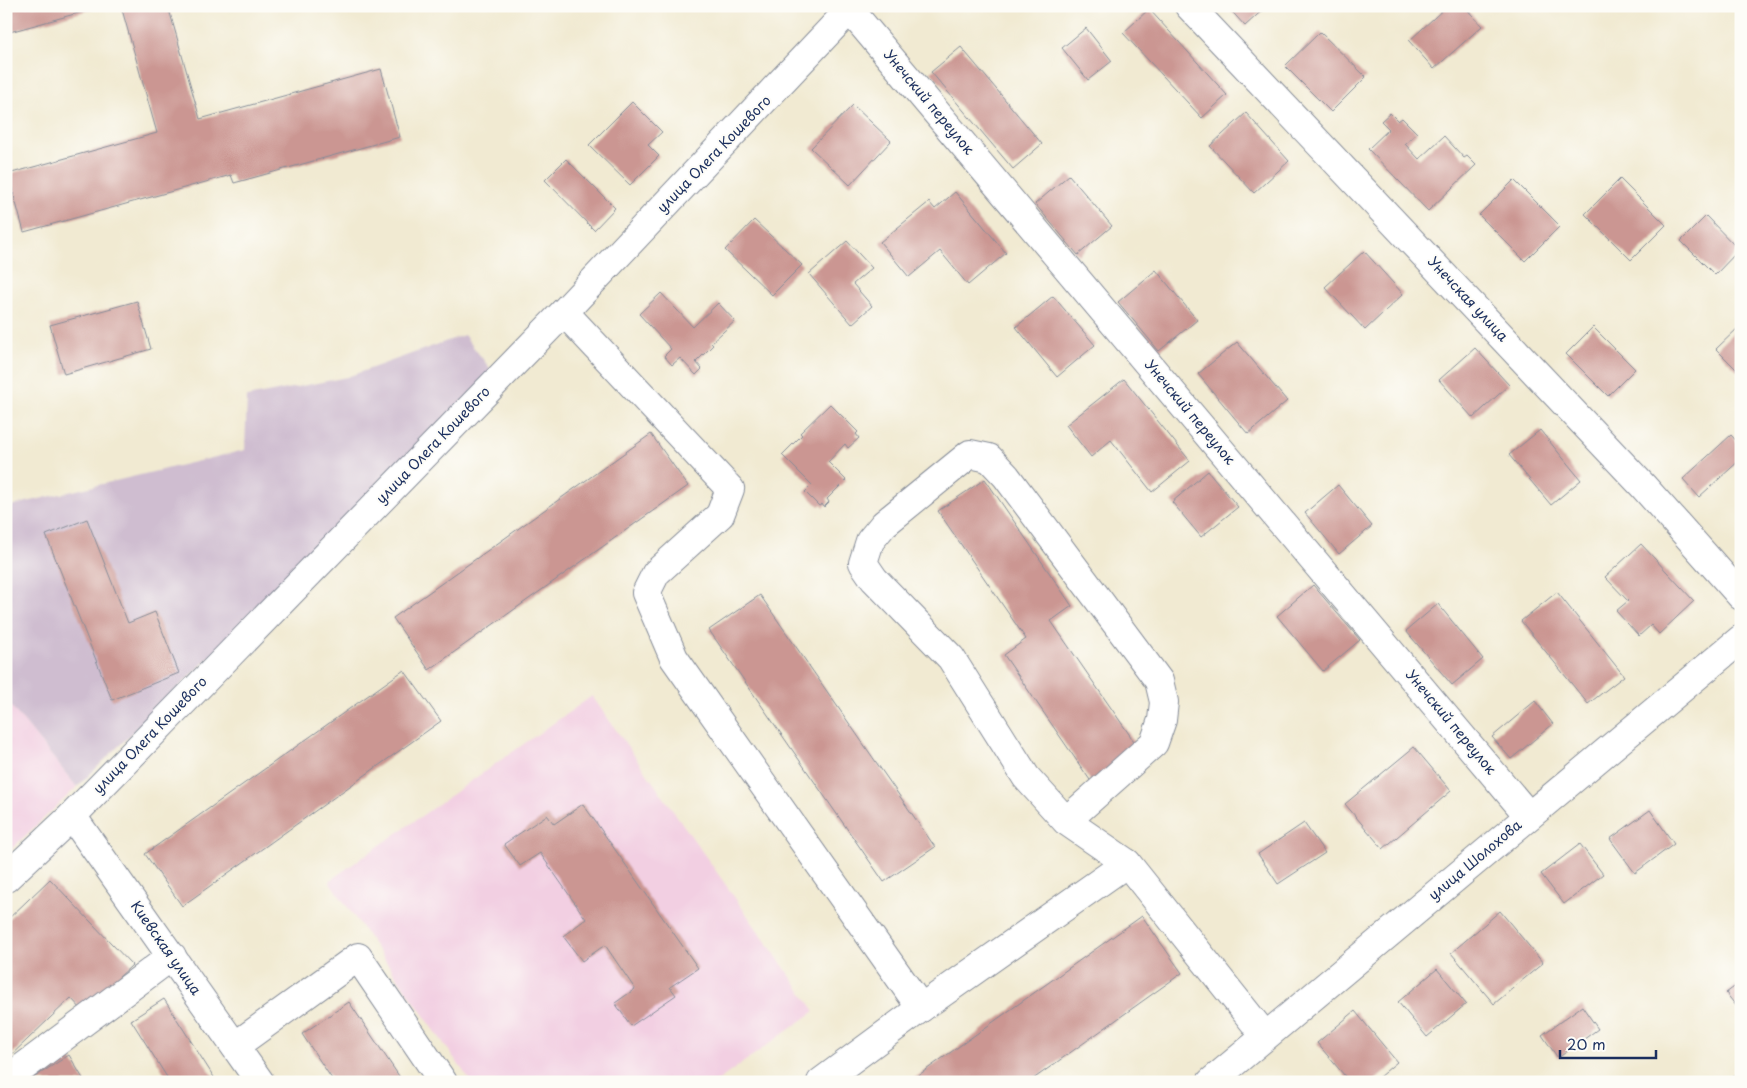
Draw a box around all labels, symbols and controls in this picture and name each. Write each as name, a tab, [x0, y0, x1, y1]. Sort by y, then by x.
street label: Унечский переулок	[879, 45, 980, 159]
street label: улица Олега Кошевого	[652, 90, 776, 217]
street label: Унечская улица	[1423, 251, 1514, 346]
street label: Унечский переулок	[1140, 355, 1241, 469]
street label: улица Олега Кошевого	[371, 381, 495, 508]
street label: Унечский переулок	[1401, 665, 1502, 779]
street label: улица Олега Кошевого	[88, 671, 212, 798]
street label: улица Шолохова	[1423, 814, 1526, 905]
street label: Киевская улица	[126, 896, 207, 999]
scale bar	[1560, 1028, 1656, 1060]
text: 20 m	[1567, 1032, 1606, 1055]

